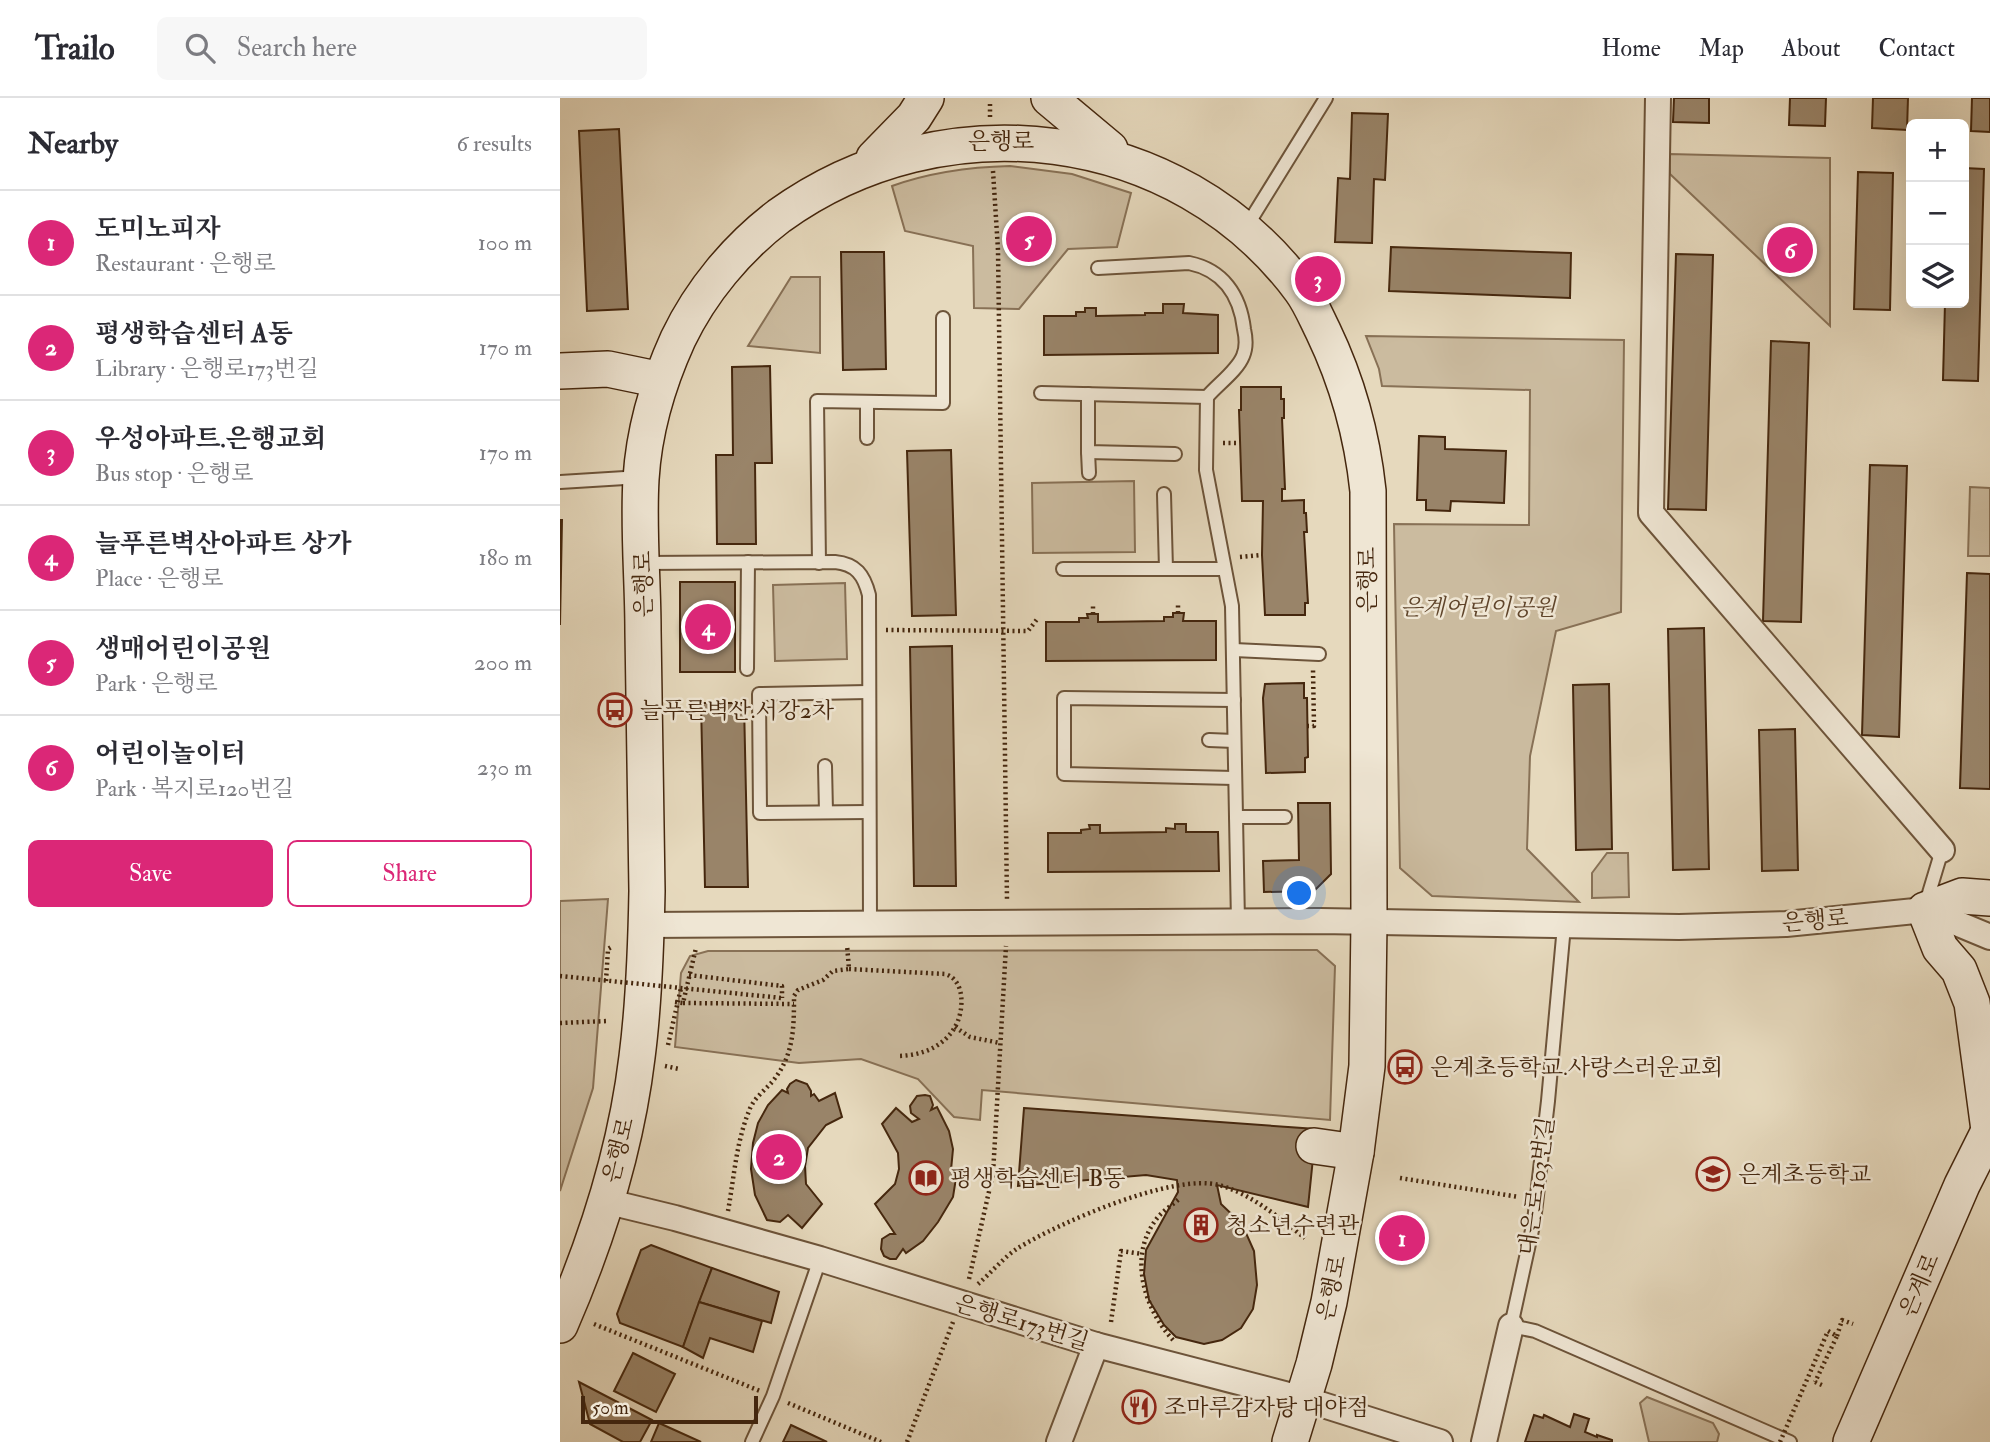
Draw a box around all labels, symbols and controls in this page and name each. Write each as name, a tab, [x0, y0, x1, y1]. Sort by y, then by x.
search box	[157, 17, 647, 80]
text: Trailo	[35, 28, 115, 69]
icon: search	[181, 29, 219, 67]
text: Search here	[237, 32, 357, 64]
text: Home	[1601, 33, 1661, 64]
text: Map	[1699, 33, 1744, 64]
text: About	[1782, 33, 1841, 64]
text: Contact	[1879, 33, 1955, 64]
map controls	[1906, 119, 1969, 308]
button: +	[1906, 119, 1969, 182]
text: Nearby	[28, 125, 118, 162]
street label: 은행로	[968, 127, 1034, 156]
text: 6 results	[457, 129, 532, 158]
button: −	[1906, 182, 1969, 245]
text: 도미노피자	[95, 213, 221, 245]
pin: 5	[1006, 213, 1052, 265]
pin: 6	[1767, 224, 1813, 276]
text: 1	[47, 228, 55, 257]
text: 100 m	[478, 228, 532, 257]
button: layers	[1906, 245, 1969, 308]
text: Restaurant · 은행로	[95, 249, 276, 278]
pin: 3	[1295, 253, 1341, 305]
text: 평생학습센터 A동	[95, 318, 293, 350]
text: 2	[45, 333, 57, 362]
text: 170 m	[479, 333, 532, 362]
text: Library · 은행로173번길	[95, 354, 319, 383]
text: 우성아파트.은행교회	[95, 423, 326, 455]
text: 3	[47, 438, 55, 467]
text: 170 m	[479, 438, 532, 467]
text: Bus stop · 은행로	[95, 459, 254, 488]
text: 늘푸른벽산아파트 상가	[95, 528, 352, 560]
text: 4	[45, 543, 57, 572]
text: 180 m	[479, 543, 532, 572]
street label: 은행로	[1353, 547, 1382, 613]
street label: 은행로	[628, 550, 659, 618]
text: Place · 은행로	[95, 564, 224, 593]
park label: 은계어린이공원	[1400, 593, 1558, 622]
pin: 4	[685, 601, 731, 653]
text: 생매어린이공원	[95, 633, 271, 665]
text: 5	[46, 648, 56, 677]
text: 200 m	[474, 648, 532, 677]
text: Park · 은행로	[95, 669, 218, 698]
bus stop icon: 늘푸른벽산.서강2차	[596, 691, 634, 729]
place label: 늘푸른벽산.서강2차	[640, 696, 835, 725]
text: 어린이놀이터	[95, 738, 246, 770]
text: 6	[45, 753, 57, 782]
text: 230 m	[477, 753, 532, 782]
text: Park · 복지로120번길	[95, 774, 294, 803]
button: Save	[28, 840, 273, 907]
button: Share	[287, 840, 532, 907]
your location	[1282, 876, 1316, 910]
street label: 은행로	[1781, 903, 1850, 938]
bus stop icon: 은계초등학교.사랑스러운교회	[1386, 1048, 1424, 1086]
place label: 은계초등학교.사랑스러운교회	[1430, 1053, 1723, 1082]
street label: 은행로	[596, 1114, 641, 1186]
street label: 대은로103번길	[1512, 1115, 1561, 1257]
pin: 2	[756, 1131, 802, 1183]
school or university icon: 은계초등학교	[1694, 1155, 1732, 1193]
library icon: 평생학습센터 B동	[907, 1159, 945, 1197]
place label: 은계초등학교	[1738, 1160, 1871, 1189]
place label: 평생학습센터 B동	[950, 1164, 1125, 1193]
building icon: 청소년수련관	[1182, 1206, 1220, 1244]
place label: 청소년수련관	[1226, 1211, 1360, 1240]
pin: 1	[1379, 1212, 1425, 1264]
street label: 은계로	[1893, 1249, 1946, 1322]
street label: 은행로	[1310, 1252, 1353, 1324]
street label: 은행로173번길	[951, 1288, 1092, 1357]
restaurant icon: 조마루감자탕 대야점	[1120, 1388, 1158, 1426]
scale bar	[581, 1393, 758, 1425]
place label: 조마루감자탕 대야점	[1164, 1393, 1369, 1422]
text: 50 m	[592, 1396, 629, 1420]

